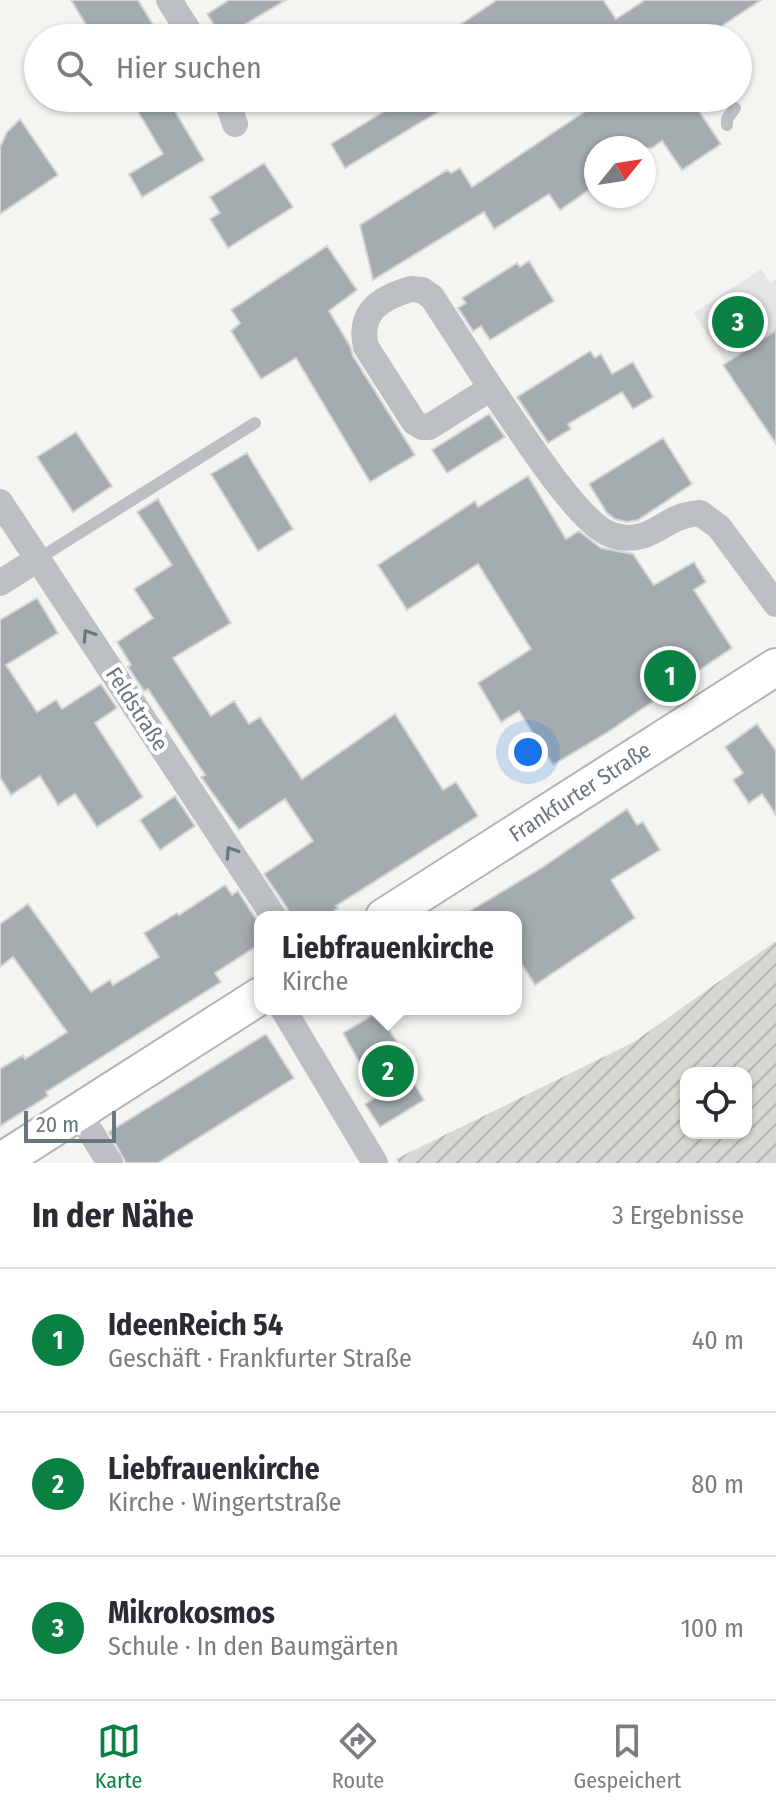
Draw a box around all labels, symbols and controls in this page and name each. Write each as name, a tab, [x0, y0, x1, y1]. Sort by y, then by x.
search box	[24, 24, 752, 112]
icon: search	[52, 46, 96, 90]
text: Hier suchen	[116, 50, 262, 86]
north arrow	[584, 136, 656, 208]
pin: 3	[712, 292, 764, 352]
one-way arrow	[83, 629, 98, 644]
pin: 1	[644, 646, 696, 706]
street label: Feldstraße	[100, 662, 174, 756]
your location	[508, 732, 548, 772]
street label: Frankfurter Straße	[504, 736, 656, 848]
one-way arrow	[226, 846, 241, 861]
popup	[254, 911, 522, 1015]
text: Liebfrauenkirche	[282, 930, 494, 966]
text: Kirche	[282, 966, 348, 997]
pin: 2	[362, 1041, 414, 1101]
map controls	[680, 1067, 752, 1139]
button: locate	[680, 1067, 752, 1139]
scale bar	[24, 1107, 116, 1143]
text: 20 m	[36, 1111, 79, 1138]
text: In der Nähe	[32, 1195, 194, 1236]
text: 3 Ergebnisse	[612, 1200, 744, 1231]
text: IdeenReich 54	[108, 1307, 283, 1343]
text: 1	[53, 1325, 64, 1356]
text: 40 m	[692, 1325, 744, 1356]
text: Geschäft · Frankfurter Straße	[108, 1343, 412, 1374]
text: Liebfrauenkirche	[108, 1451, 320, 1487]
text: 2	[52, 1469, 64, 1500]
text: 80 m	[691, 1469, 744, 1500]
text: Kirche · Wingertstraße	[108, 1487, 341, 1518]
text: Mikrokosmos	[108, 1595, 275, 1631]
text: 3	[52, 1613, 64, 1644]
text: 100 m	[681, 1613, 744, 1644]
text: Schule · In den Baumgärten	[108, 1631, 399, 1662]
tab: Karte	[95, 1719, 142, 1794]
tab: Route	[332, 1719, 384, 1794]
tab: Gespeichert	[574, 1719, 681, 1794]

